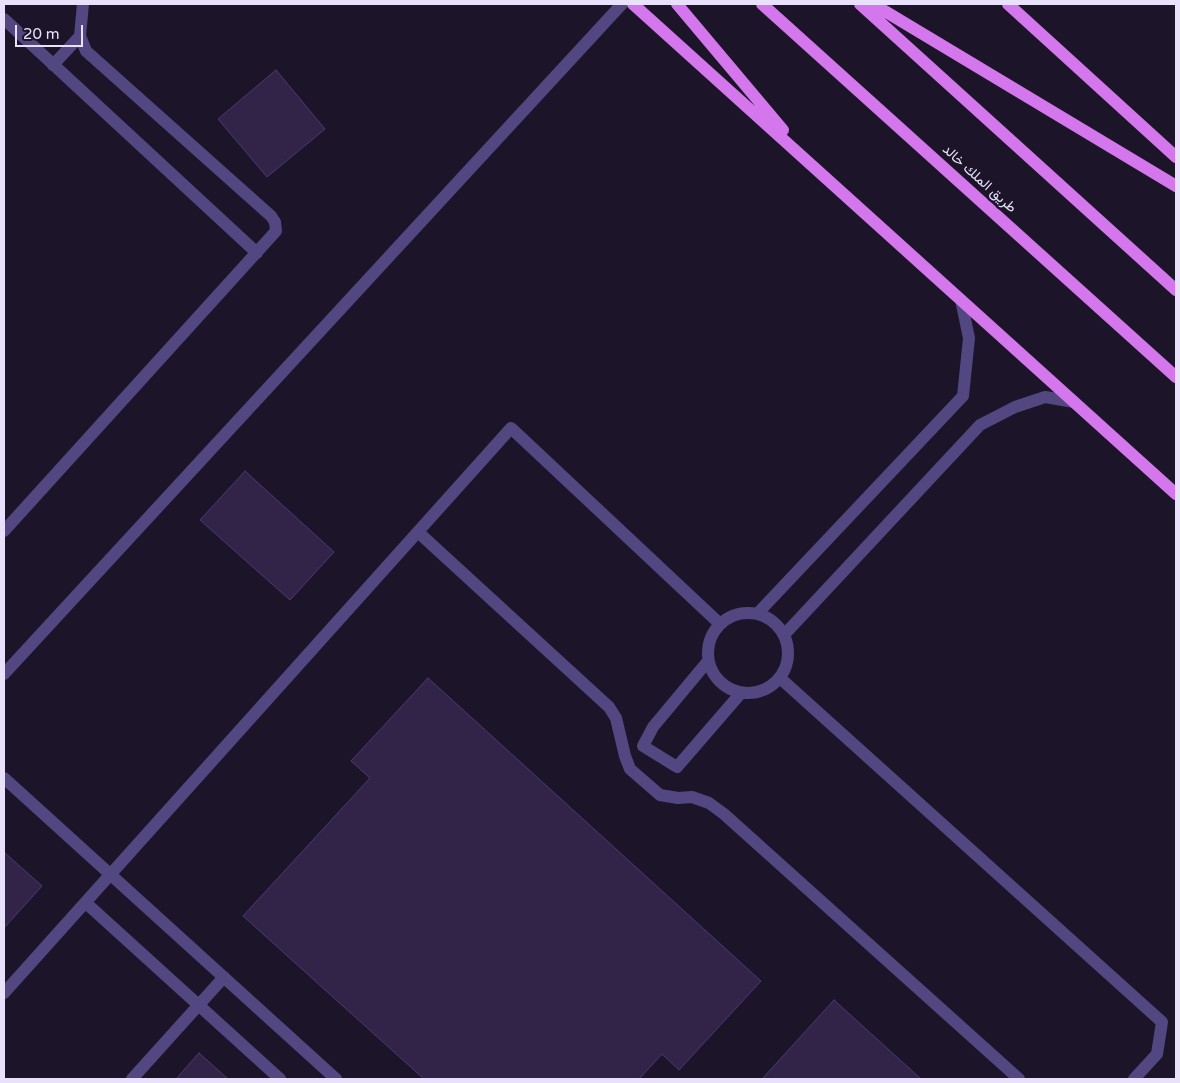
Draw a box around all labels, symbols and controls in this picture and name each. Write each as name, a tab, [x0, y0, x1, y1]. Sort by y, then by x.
scale bar	[18, 15, 85, 47]
text: 20 m	[23, 25, 60, 43]
street label: طريق الملك خالد	[938, 141, 1020, 217]

